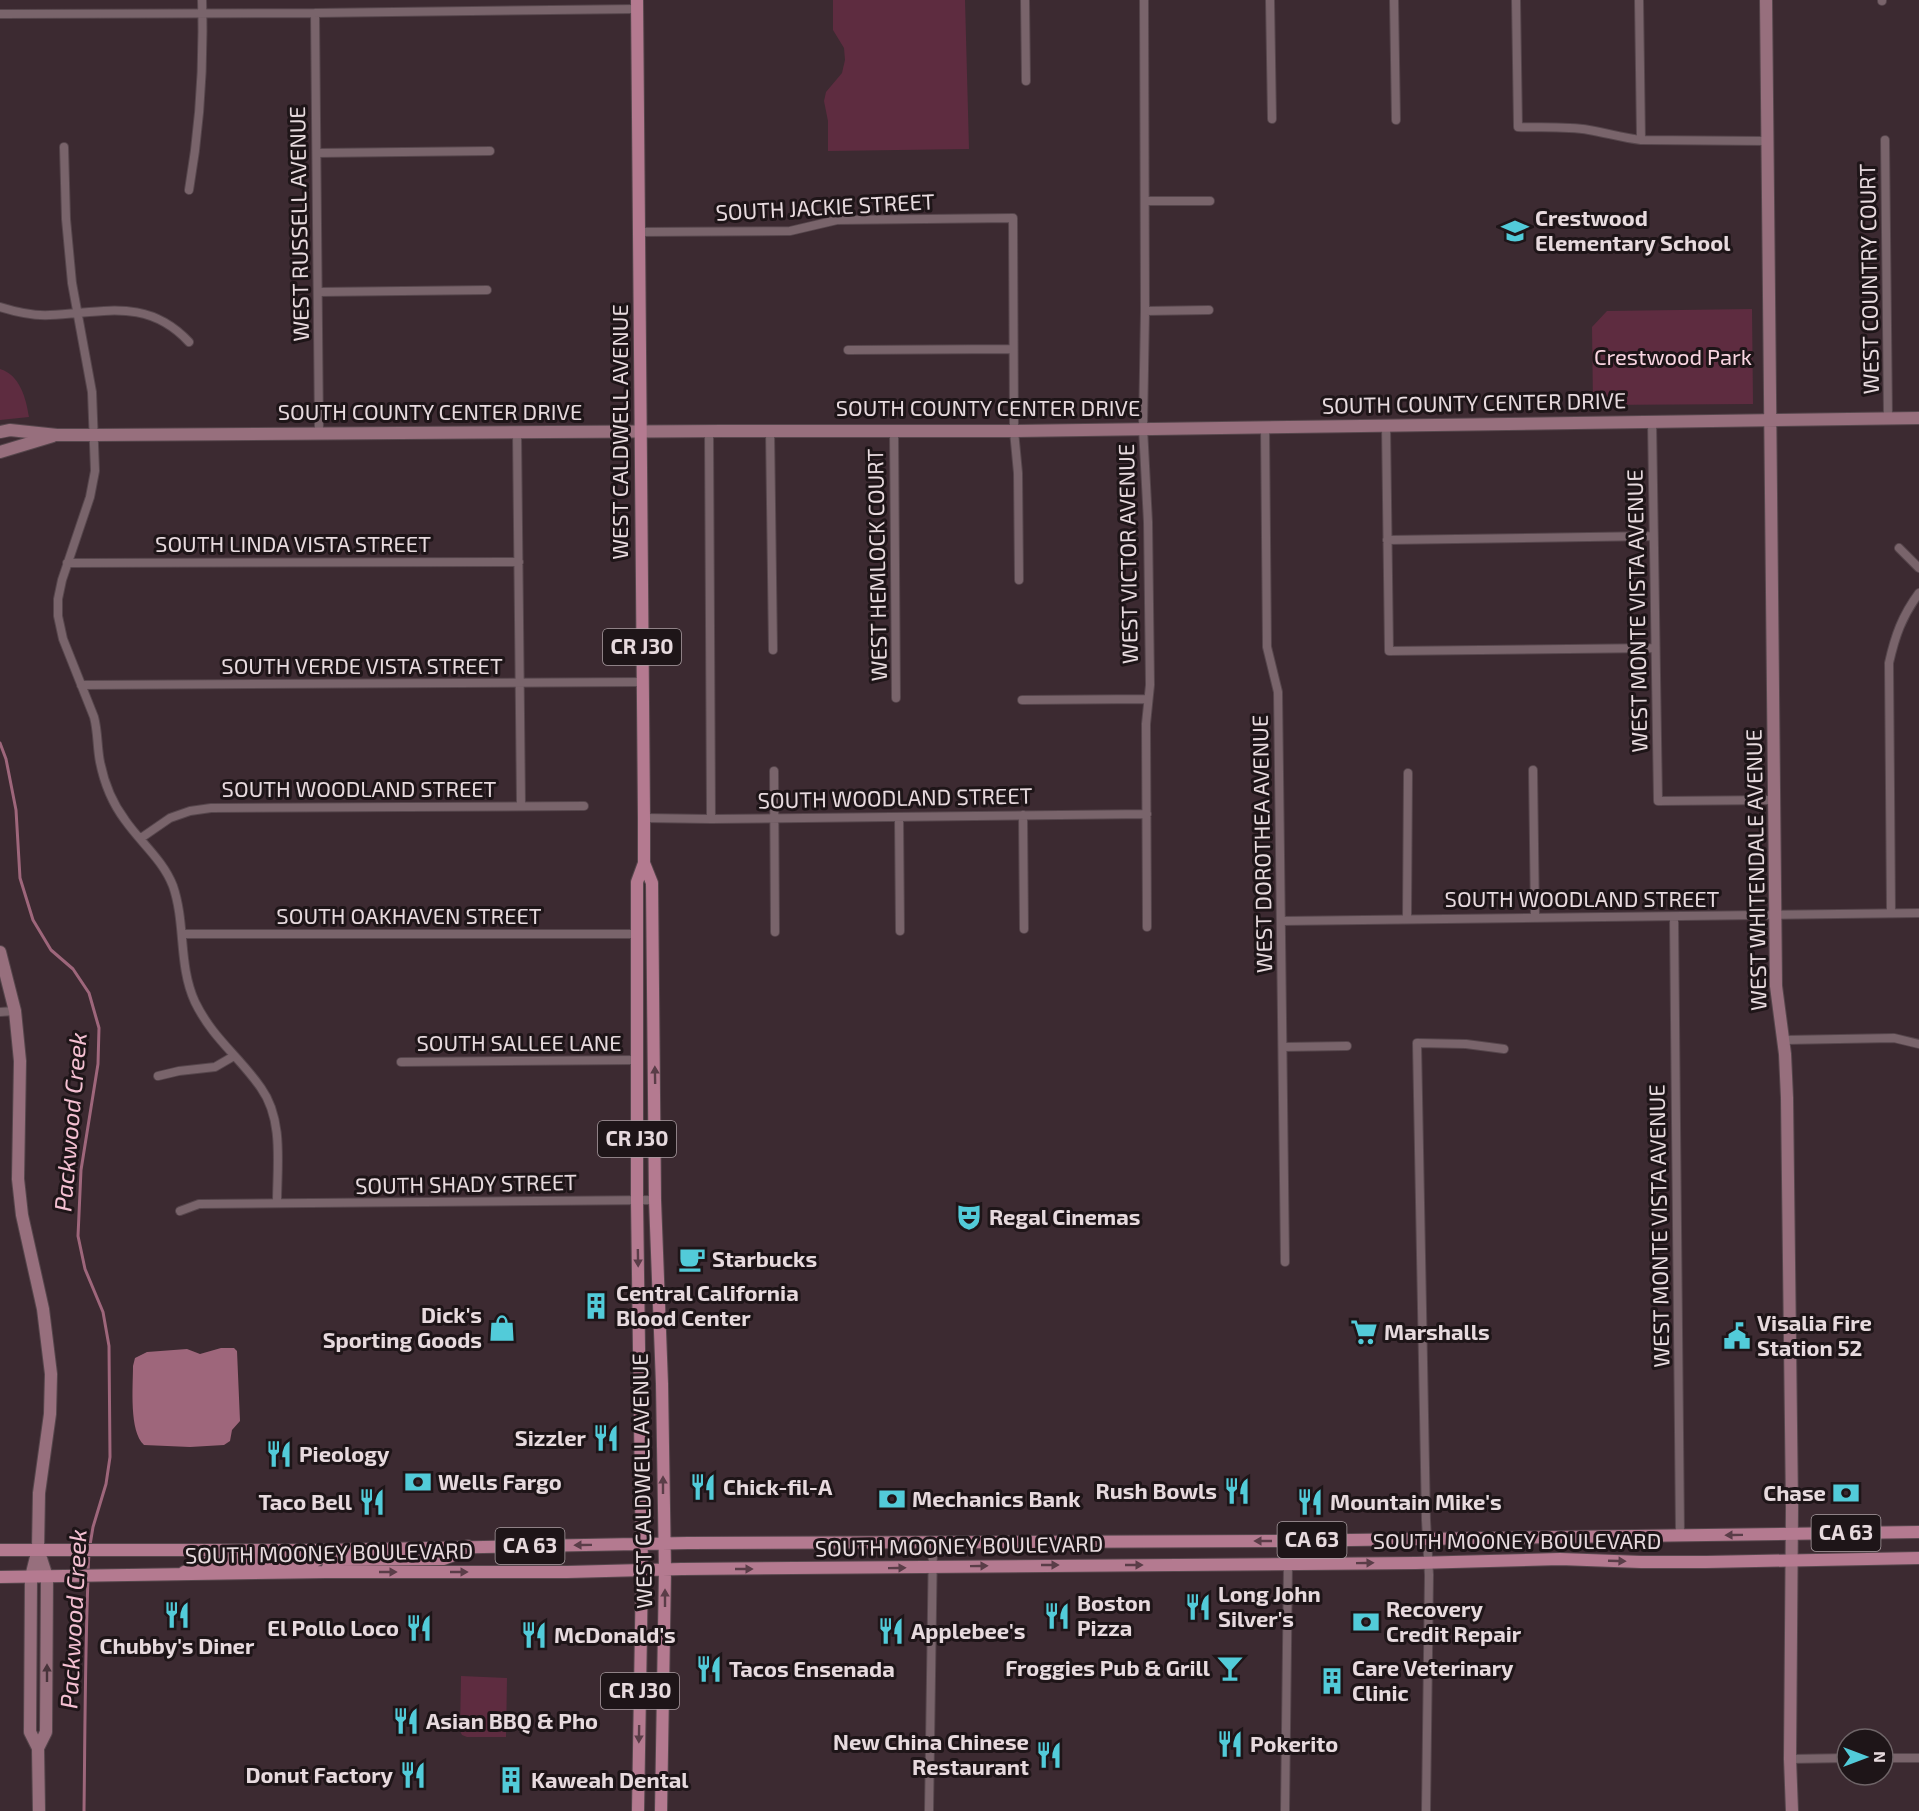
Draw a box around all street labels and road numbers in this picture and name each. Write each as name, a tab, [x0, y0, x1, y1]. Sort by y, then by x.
street label: WEST RUSSELL AVENUE	[283, 106, 313, 342]
street label: WEST COUNTRY COURT	[1853, 163, 1883, 395]
street label: SOUTH JACKIE STREET	[715, 187, 935, 225]
street label: WEST CALDWELL AVENUE	[606, 304, 632, 560]
street label: SOUTH COUNTY CENTER DRIVE	[1322, 386, 1626, 418]
street label: SOUTH COUNTY CENTER DRIVE	[836, 394, 1140, 420]
street label: SOUTH COUNTY CENTER DRIVE	[278, 398, 582, 424]
street label: WEST VICTOR AVENUE	[1112, 444, 1142, 664]
street label: WEST HEMLOCK COURT	[861, 448, 891, 682]
street label: WEST MONTE VISTA AVENUE	[1621, 469, 1651, 753]
street label: SOUTH LINDA VISTA STREET	[155, 530, 431, 556]
road number: CR J30	[603, 629, 681, 665]
street label: SOUTH VERDE VISTA STREET	[221, 652, 503, 678]
street label: WEST DOROTHEA AVENUE	[1246, 715, 1276, 973]
street label: WEST WHITENDALE AVENUE	[1740, 729, 1770, 1011]
street label: SOUTH WOODLAND STREET	[222, 775, 497, 801]
street label: SOUTH WOODLAND STREET	[757, 782, 1033, 812]
street label: SOUTH WOODLAND STREET	[1445, 885, 1720, 911]
street label: SOUTH OAKHAVEN STREET	[276, 902, 542, 928]
street label: SOUTH SALLEE LANE	[416, 1029, 622, 1055]
street label: WEST MONTE VISTA AVENUE	[1643, 1084, 1673, 1368]
road number: CR J30	[598, 1121, 676, 1157]
street label: SOUTH SHADY STREET	[355, 1168, 577, 1198]
street label: WEST CALDWELL AVENUE	[626, 1353, 656, 1609]
road number: CA 63	[1812, 1515, 1880, 1551]
road number: CA 63	[1278, 1522, 1346, 1558]
street label: SOUTH MOONEY BOULEVARD	[1373, 1527, 1661, 1553]
road number: CA 63	[496, 1528, 564, 1564]
street label: SOUTH MOONEY BOULEVARD	[814, 1529, 1103, 1561]
street label: SOUTH MOONEY BOULEVARD	[184, 1536, 473, 1568]
road number: CR J30	[601, 1673, 679, 1709]

